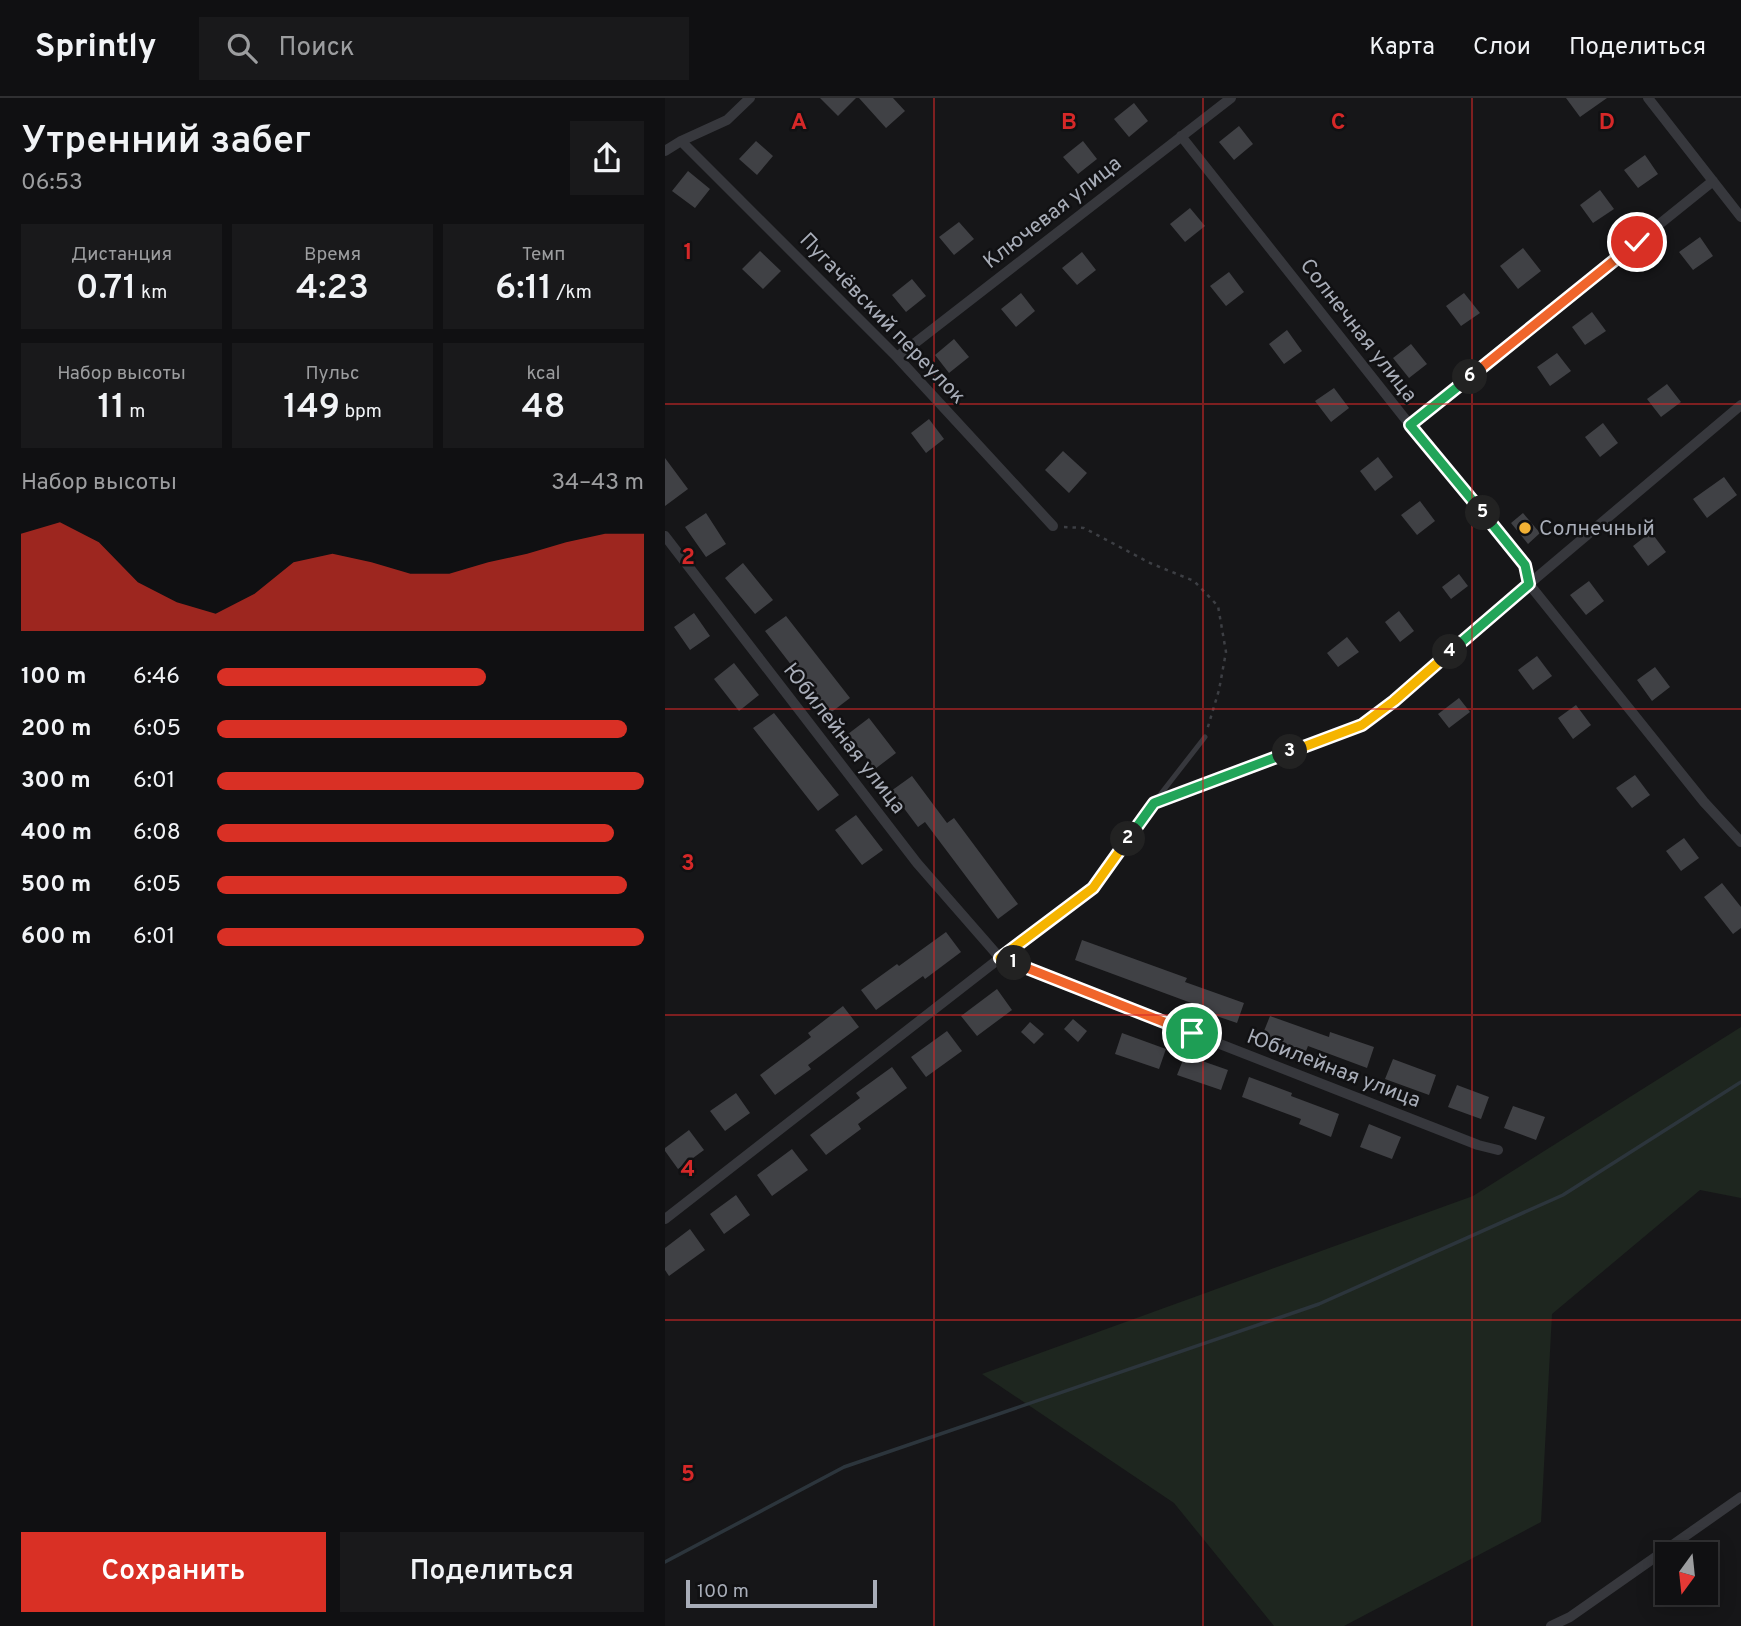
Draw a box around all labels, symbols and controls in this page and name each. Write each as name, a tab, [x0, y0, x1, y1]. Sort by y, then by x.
search box	[199, 17, 689, 80]
text: Sprintly	[35, 27, 157, 69]
icon: search	[223, 29, 261, 67]
text: Поиск	[279, 32, 355, 65]
text: Карта	[1369, 33, 1435, 63]
text: Слои	[1473, 33, 1531, 63]
text: Поделиться	[1569, 33, 1706, 63]
text: A	[791, 109, 807, 138]
text: B	[1061, 109, 1077, 138]
text: C	[1331, 109, 1345, 138]
text: D	[1599, 109, 1615, 138]
text: Утренний забег	[21, 118, 311, 167]
button: share	[570, 121, 644, 195]
street label: Ключевая улица	[978, 151, 1127, 276]
text: 06:53	[21, 169, 83, 198]
pin	[1607, 212, 1667, 272]
icon: check	[1618, 223, 1656, 261]
street label: Пугачёвский переулок	[793, 228, 971, 411]
text: 1	[683, 239, 693, 268]
text: Дистанция	[71, 243, 172, 267]
text: Время	[304, 243, 361, 267]
text: Темп	[522, 243, 565, 267]
street label: Солнечная улица	[1293, 254, 1422, 408]
text: 0.71	[76, 267, 137, 311]
text: 4:23	[296, 267, 369, 311]
text: 6:11	[495, 267, 552, 311]
text: km	[137, 281, 167, 305]
text: /km	[552, 281, 592, 305]
pin: 6	[1453, 360, 1487, 394]
text: Набор высоты	[57, 362, 186, 386]
text: Пульс	[305, 362, 360, 386]
text: kcal	[527, 362, 560, 386]
text: 6	[1464, 364, 1475, 388]
text: 11	[98, 386, 125, 430]
text: 149	[283, 386, 340, 430]
text: 48	[521, 386, 566, 430]
text: m	[125, 400, 145, 424]
text: bpm	[340, 400, 382, 424]
text: Набор высоты	[21, 469, 177, 498]
text: 34–43 m	[551, 469, 644, 498]
pin: 5	[1465, 496, 1501, 530]
text: 5	[1477, 500, 1488, 524]
place label: Солнечный	[1539, 516, 1655, 543]
marker: Солнечный	[1517, 520, 1533, 536]
text: 2	[681, 544, 695, 573]
pin: 4	[1433, 634, 1467, 670]
text: 4	[1443, 639, 1456, 663]
street label: Юбилейная улица	[777, 658, 911, 820]
text: 100 m	[21, 663, 86, 692]
text: 6:46	[133, 663, 180, 692]
text: 200 m	[21, 715, 91, 744]
text: 6:05	[133, 715, 181, 744]
pin: 3	[1273, 734, 1307, 770]
text: 3	[1284, 739, 1295, 763]
text: 300 m	[21, 767, 91, 796]
text: 6:01	[133, 767, 175, 796]
text: 400 m	[21, 819, 92, 848]
text: 6:08	[133, 819, 181, 848]
pin: 2	[1111, 822, 1145, 856]
text: 2	[1122, 826, 1133, 850]
text: 3	[681, 850, 695, 879]
text: 500 m	[21, 871, 91, 900]
text: 6:05	[133, 871, 181, 900]
text: 600 m	[21, 923, 91, 952]
text: 6:01	[133, 923, 175, 952]
pin: 1	[997, 946, 1031, 980]
text: 1	[1010, 950, 1017, 974]
pin	[1162, 1003, 1222, 1063]
icon: arrive	[1173, 1014, 1211, 1052]
street label: Юбилейная улица	[1243, 1024, 1424, 1115]
text: 4	[681, 1156, 695, 1185]
text: 5	[681, 1461, 695, 1490]
button: Сохранить	[21, 1532, 326, 1612]
button: Поделиться	[340, 1532, 644, 1612]
north arrow	[1655, 1542, 1719, 1605]
map controls	[1655, 1542, 1718, 1605]
scale bar	[686, 1577, 877, 1609]
text: 100 m	[697, 1580, 749, 1604]

